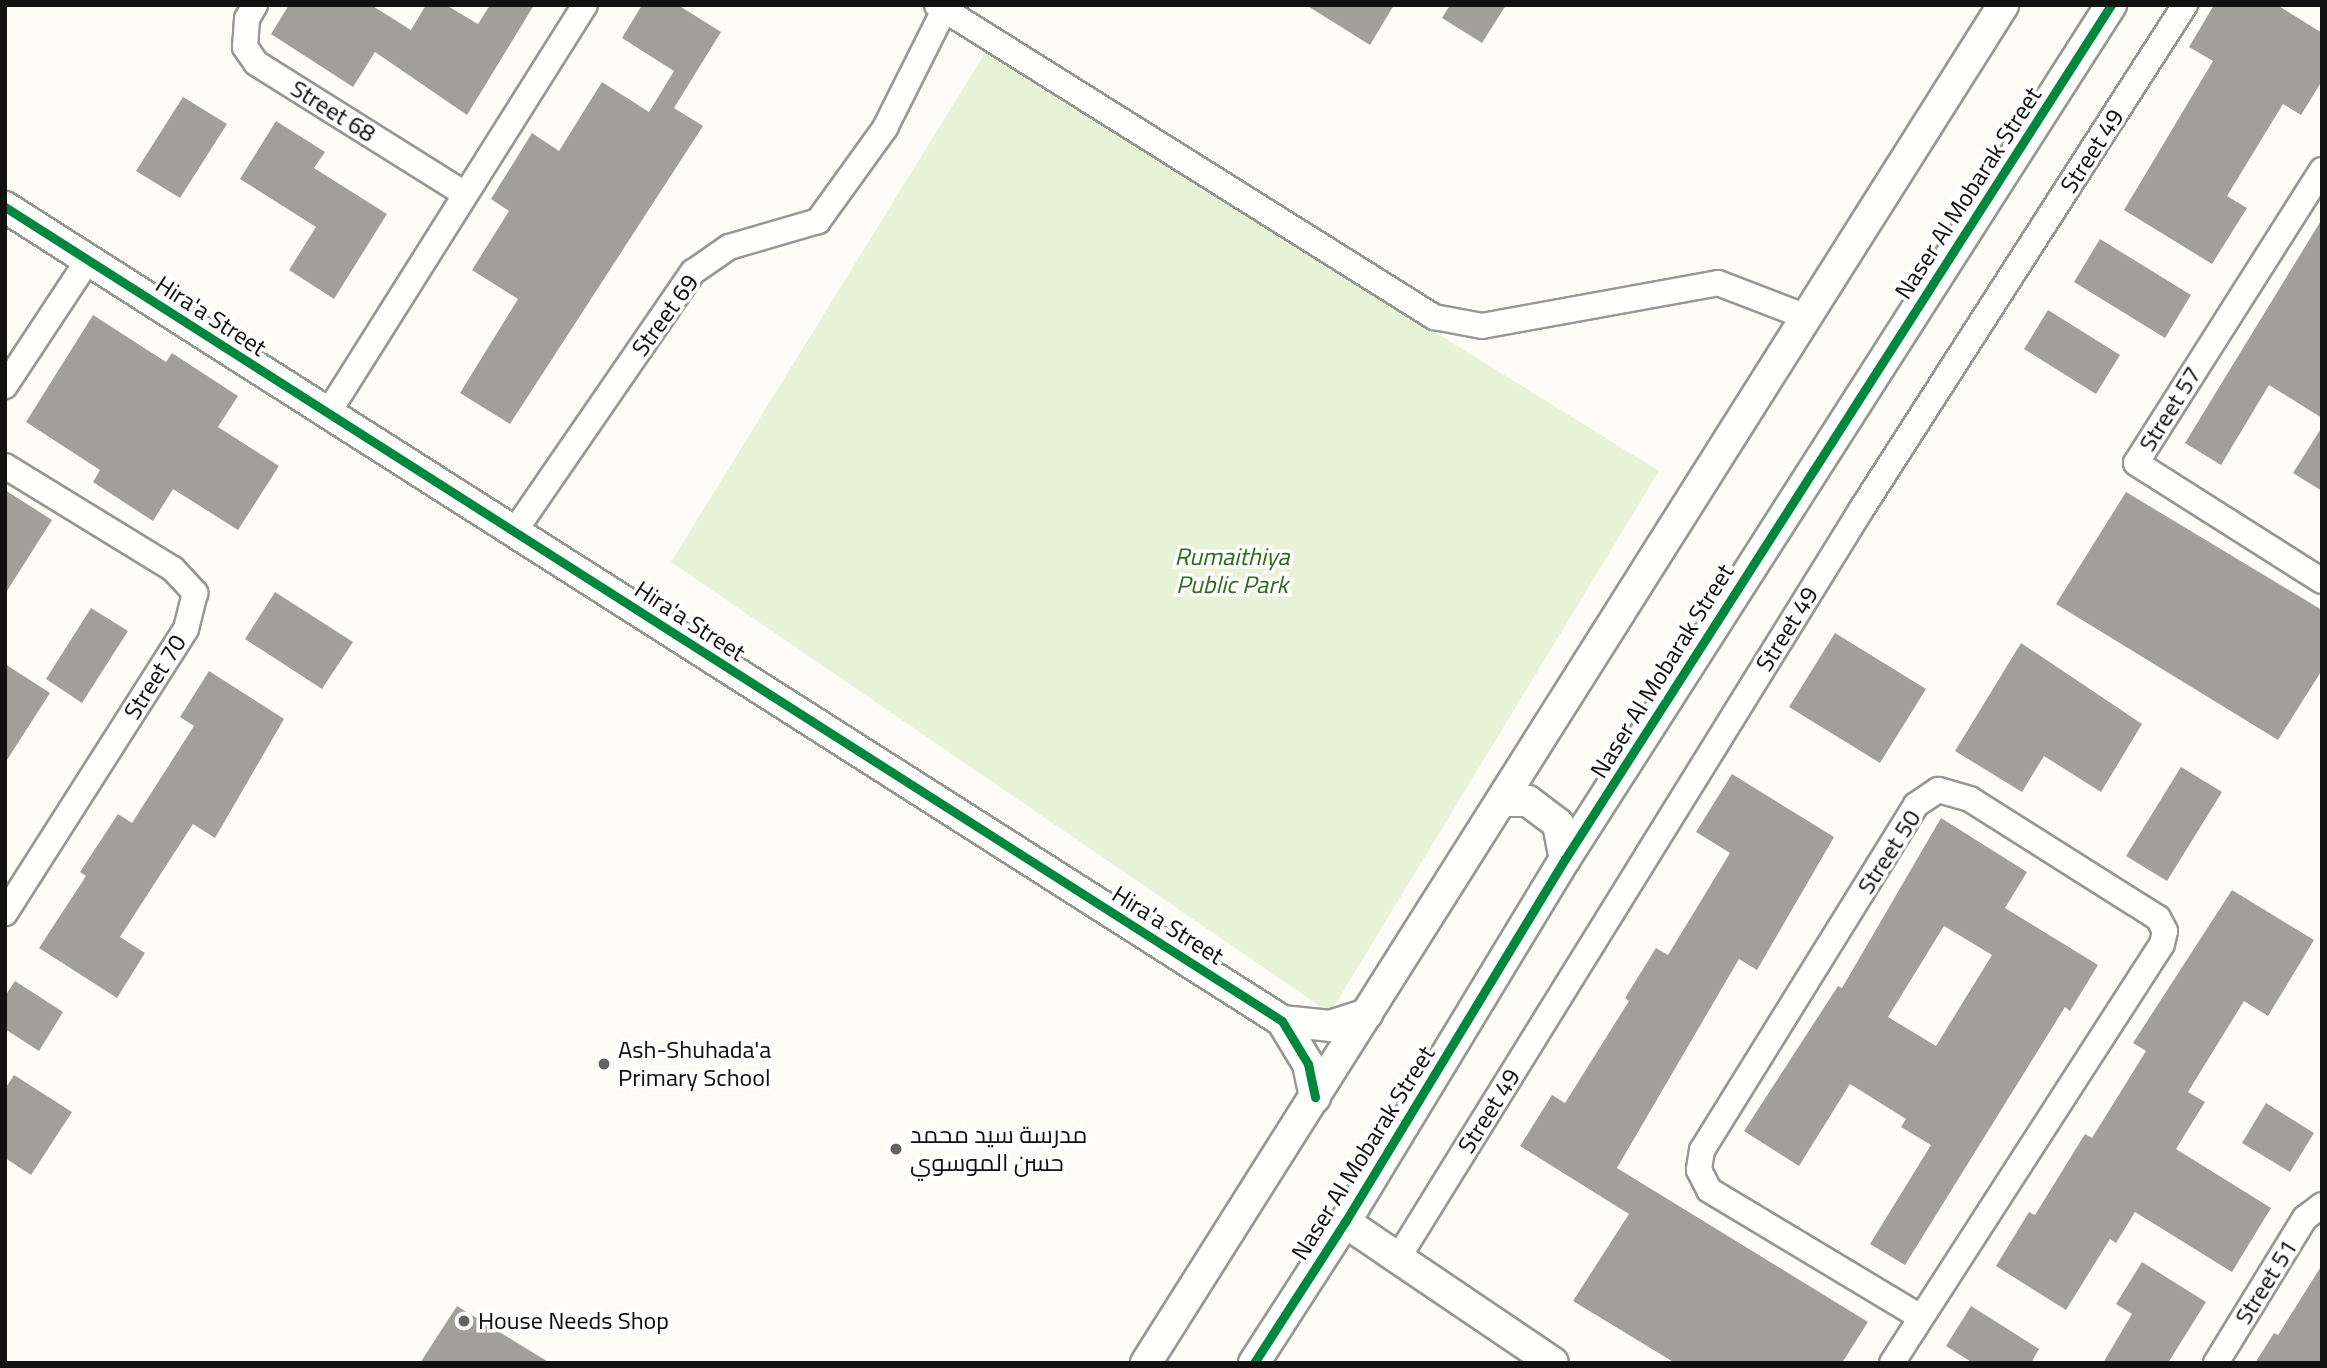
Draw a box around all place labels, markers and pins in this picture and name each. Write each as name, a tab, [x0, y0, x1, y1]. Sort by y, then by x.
place label: Ash-Shuhada'a Primary School	[618, 1036, 771, 1092]
marker: Ash-Shuhada'a Primary School	[596, 1056, 612, 1072]
place label: مدرسة سيد محمد حسن الموسوي	[910, 1121, 1088, 1177]
marker: مدرسة سيد محمد حسن الموسوي	[888, 1141, 904, 1157]
place label: House Needs Shop	[478, 1307, 669, 1335]
marker: House Needs Shop	[456, 1313, 472, 1329]

